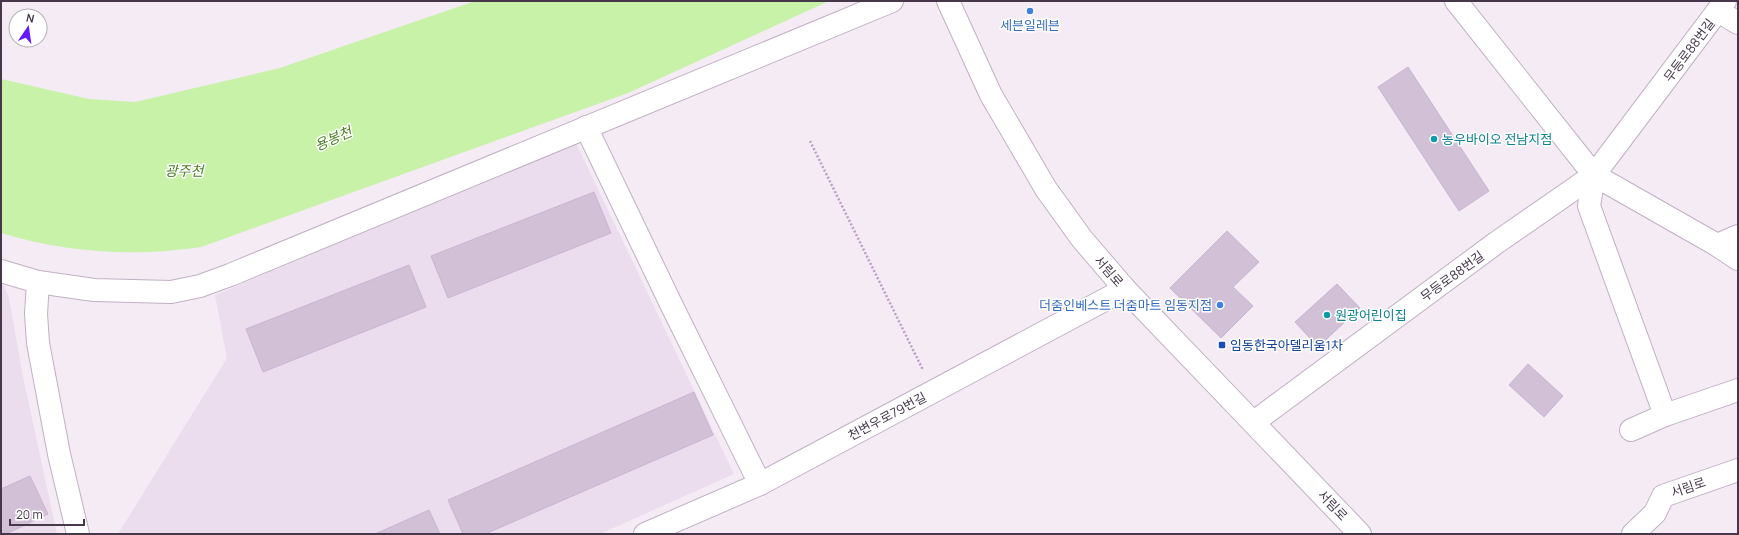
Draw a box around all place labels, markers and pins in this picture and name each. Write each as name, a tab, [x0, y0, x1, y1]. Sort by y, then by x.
marker: 세븐일레븐	[1025, 6, 1035, 16]
place label: 세븐일레븐	[1000, 16, 1060, 34]
place label: 농우바이오 전남지점	[1442, 130, 1552, 148]
marker: 농우바이오 전남지점	[1429, 134, 1439, 144]
place label: 더줌인베스트 더줌마트 임동지점	[1039, 296, 1212, 314]
marker: 더줌인베스트 더줌마트 임동지점	[1215, 300, 1225, 310]
place label: 원광어린이집	[1335, 306, 1407, 324]
marker: 원광어린이집	[1322, 310, 1332, 320]
place label: 임동한국아델리움1차	[1230, 336, 1343, 354]
marker: 임동한국아델리움1차	[1217, 340, 1227, 350]

